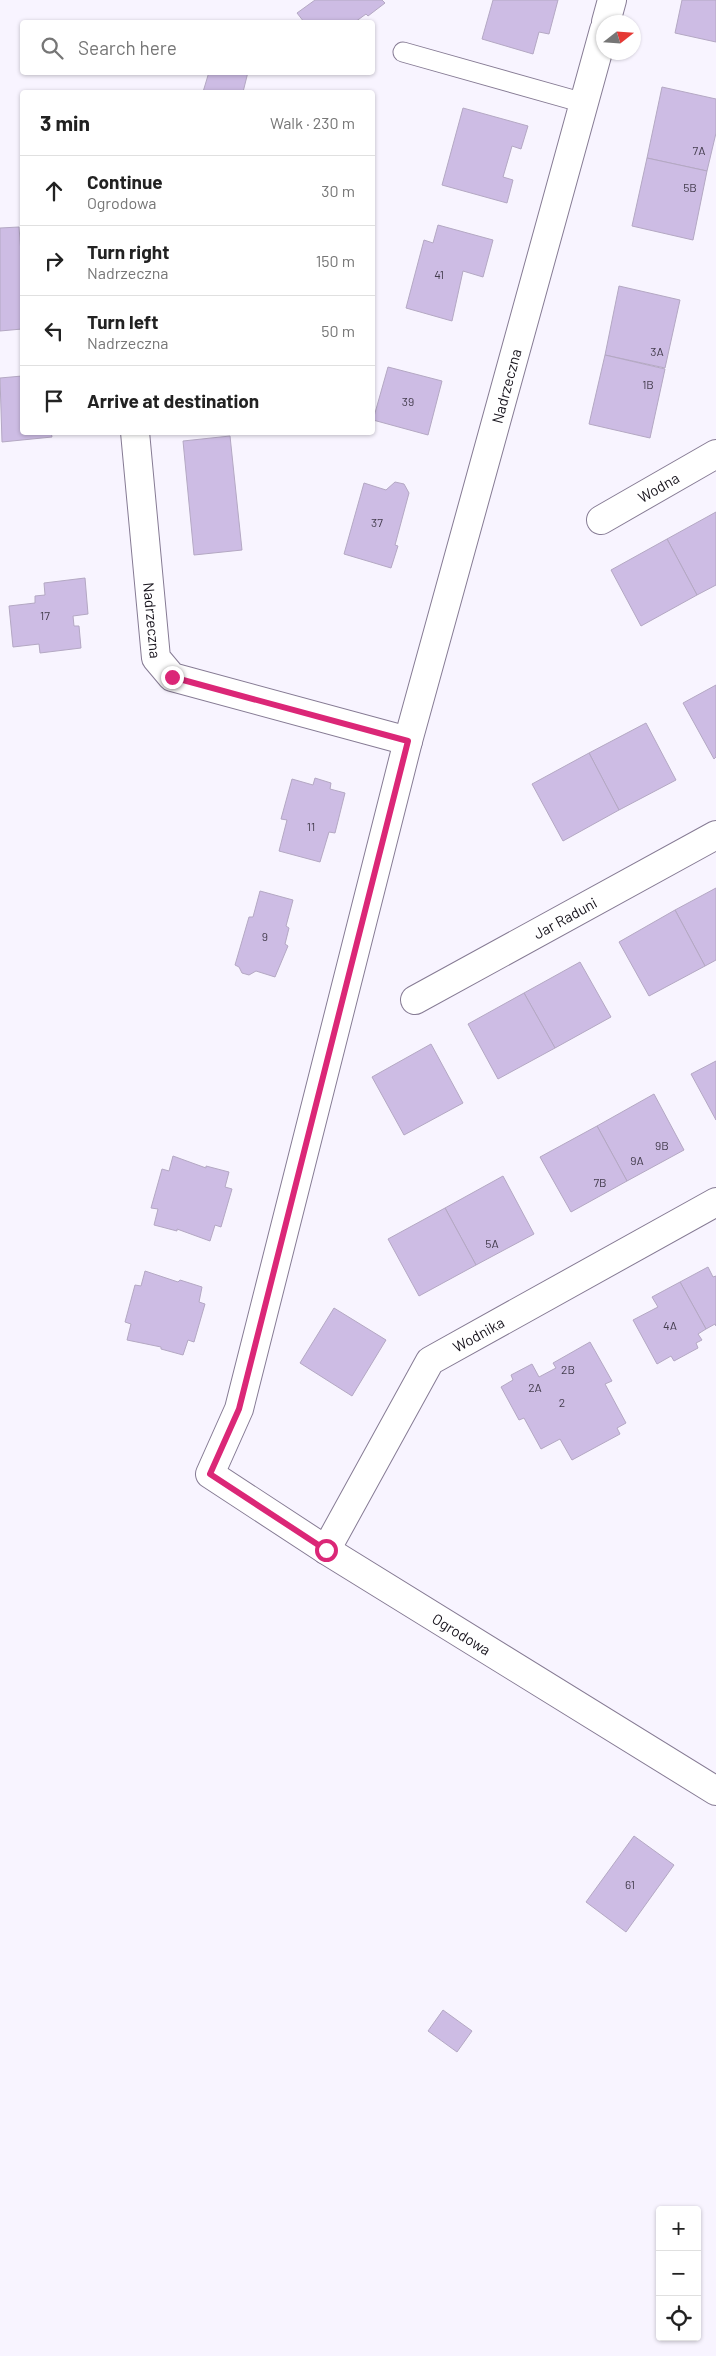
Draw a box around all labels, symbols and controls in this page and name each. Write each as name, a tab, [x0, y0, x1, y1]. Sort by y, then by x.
north arrow	[596, 15, 641, 60]
search box	[20, 20, 375, 75]
icon: search	[38, 34, 66, 62]
text: Search here	[78, 36, 177, 59]
text: 3 min	[40, 110, 90, 135]
text: Walk · 230 m	[270, 113, 355, 132]
house number: 7A	[693, 143, 705, 157]
text: Continue	[87, 170, 163, 193]
icon: ahead	[40, 177, 68, 205]
house number: 5B	[683, 180, 697, 194]
text: 30 m	[321, 181, 355, 200]
text: Ogrodowa	[87, 193, 157, 212]
text: Turn right	[87, 240, 169, 263]
icon: right	[40, 247, 68, 275]
text: 150 m	[316, 251, 355, 270]
text: Nadrzeczna	[87, 263, 169, 282]
house number: 41	[434, 267, 444, 281]
text: Turn left	[87, 310, 158, 333]
icon: left	[40, 317, 68, 345]
text: 50 m	[321, 321, 355, 340]
text: Nadrzeczna	[87, 333, 169, 352]
house number: 3A	[650, 344, 664, 358]
street label: Nadrzeczna	[487, 347, 525, 425]
house number: 1B	[642, 377, 654, 391]
icon: arrive	[40, 387, 68, 415]
text: Arrive at destination	[87, 389, 259, 412]
house number: 39	[402, 394, 414, 408]
street label: Wodna	[634, 468, 682, 506]
house number: 37	[371, 515, 383, 529]
street label: Nadrzeczna	[140, 581, 165, 659]
house number: 17	[40, 608, 50, 622]
route end	[161, 666, 184, 689]
house number: 11	[307, 819, 315, 833]
street label: Jar Raduni	[530, 893, 600, 942]
house number: 9	[262, 929, 268, 943]
house number: 9B	[655, 1138, 669, 1152]
house number: 9A	[630, 1153, 644, 1167]
house number: 7B	[593, 1175, 607, 1189]
house number: 5A	[485, 1236, 499, 1250]
street label: Wodnika	[450, 1313, 507, 1356]
house number: 4A	[663, 1318, 677, 1332]
house number: 2B	[561, 1362, 575, 1376]
house number: 2A	[528, 1380, 542, 1394]
house number: 2	[559, 1395, 565, 1409]
route start	[315, 1539, 338, 1562]
street label: Ogrodowa	[429, 1609, 494, 1659]
house number: 61	[625, 1877, 635, 1891]
map controls	[656, 2206, 701, 2341]
button: +	[656, 2206, 701, 2251]
button: −	[656, 2251, 701, 2296]
button: locate	[656, 2296, 701, 2341]

